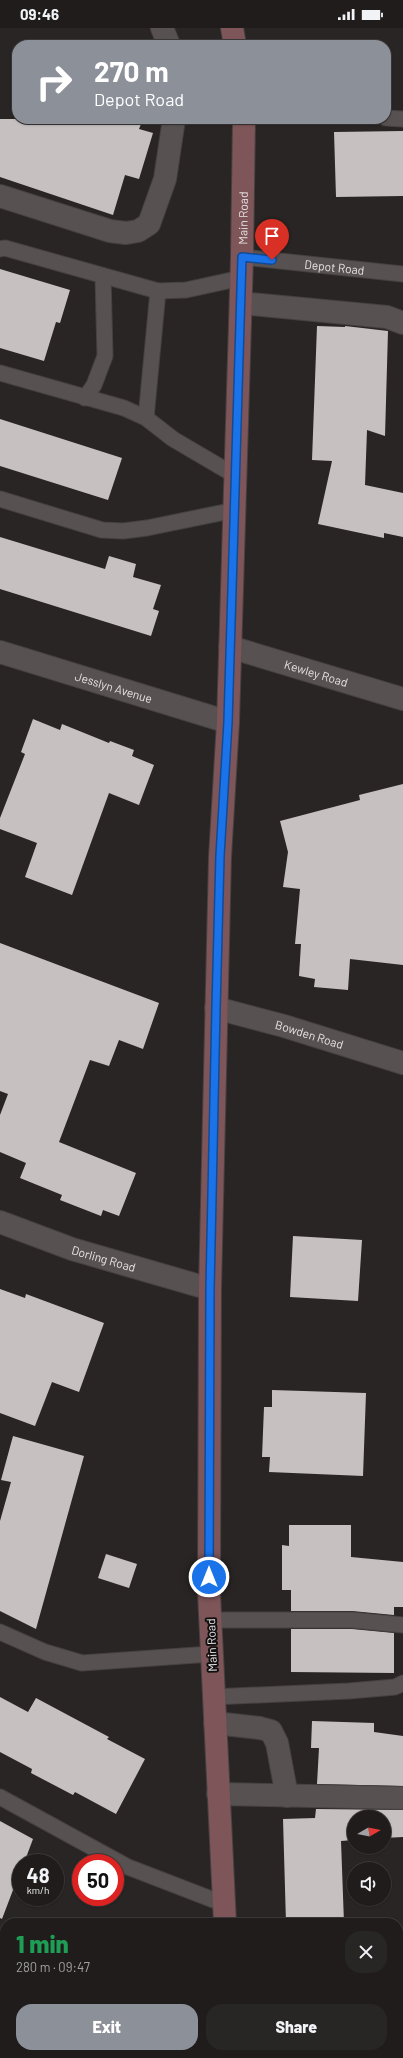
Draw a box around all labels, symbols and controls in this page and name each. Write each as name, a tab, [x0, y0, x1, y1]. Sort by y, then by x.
text: 09:46	[20, 5, 59, 23]
text: 270 m	[94, 54, 169, 88]
icon: right	[28, 56, 80, 108]
text: Depot Road	[94, 88, 184, 110]
street label: Main Road	[235, 191, 250, 245]
pin	[255, 219, 289, 260]
icon: arrive	[261, 225, 283, 247]
street label: Depot Road	[304, 257, 365, 277]
street label: Kewley Road	[283, 657, 350, 689]
street label: Jesslyn Avenue	[73, 668, 154, 705]
street label: Bowden Road	[274, 1017, 345, 1051]
street label: Dorling Road	[70, 1242, 137, 1274]
position arrow	[188, 1556, 230, 1598]
street label: Main Road	[203, 1618, 219, 1672]
north arrow	[347, 1810, 391, 1854]
map controls	[347, 1810, 391, 1906]
speed limit sign: 50	[72, 1854, 124, 1906]
button: sound	[347, 1862, 391, 1906]
text: 48	[27, 1863, 49, 1887]
text: km/h	[27, 1884, 49, 1896]
text: 1 min	[16, 1929, 69, 1958]
button: close	[345, 1931, 387, 1973]
text: 280 m · 09:47	[16, 1959, 90, 1975]
button: Exit	[16, 2004, 198, 2050]
button: Share	[206, 2004, 387, 2050]

